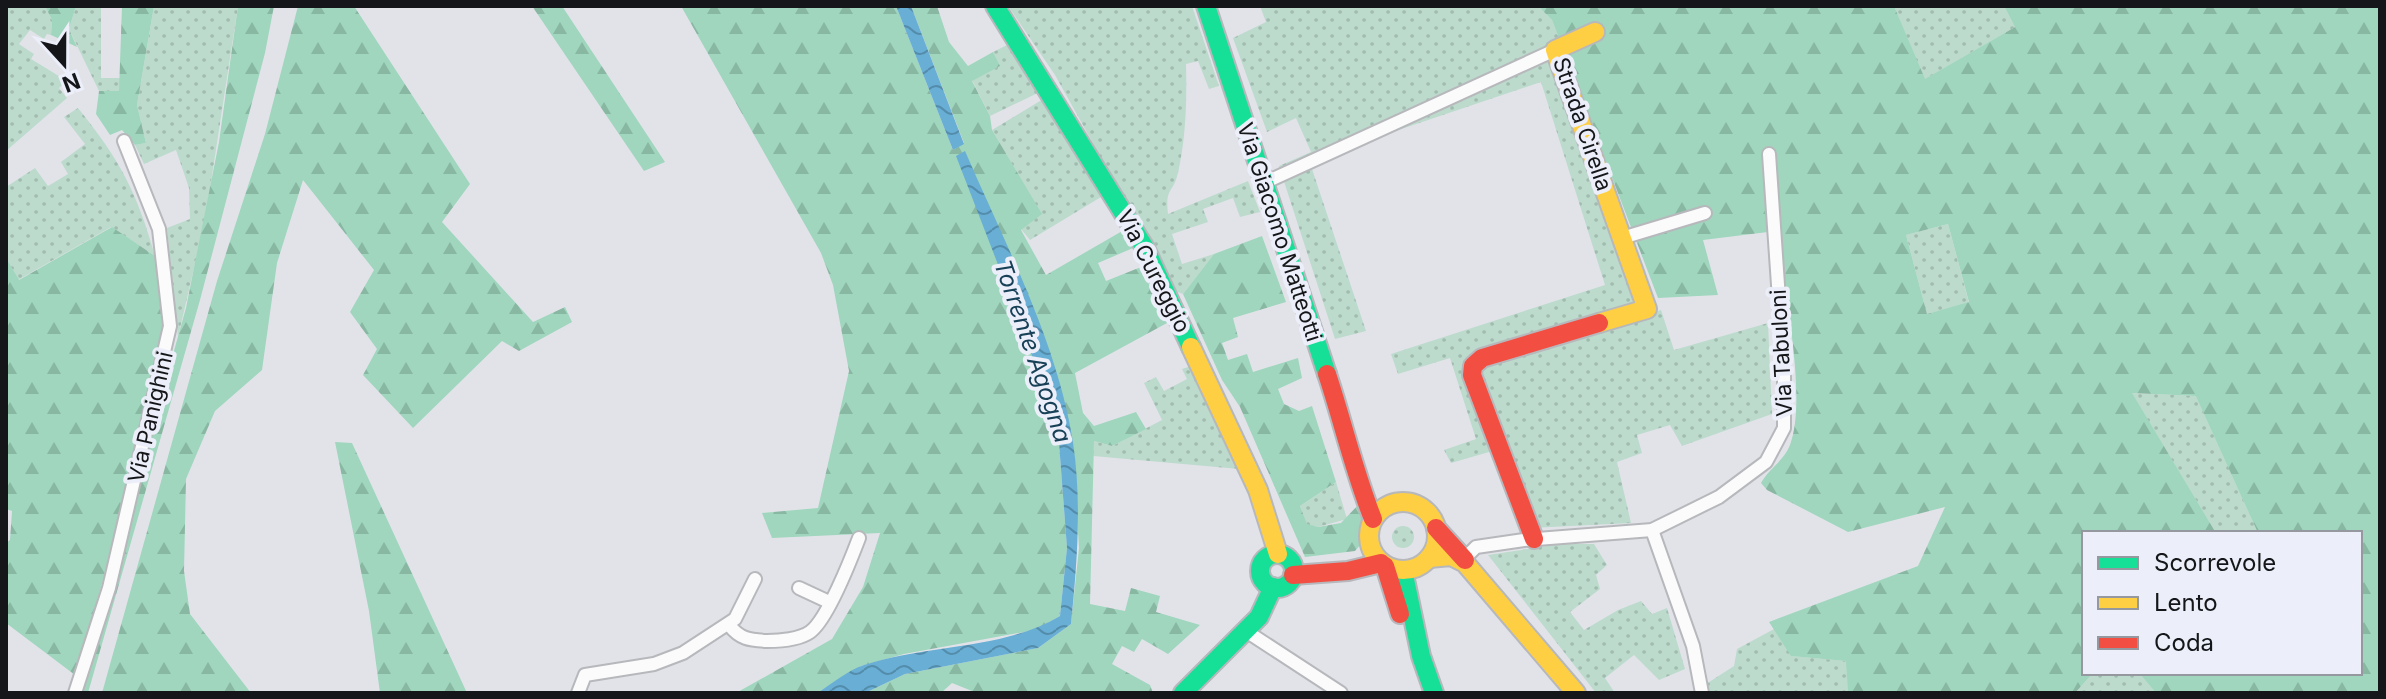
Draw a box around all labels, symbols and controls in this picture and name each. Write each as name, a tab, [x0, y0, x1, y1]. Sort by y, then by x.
north arrow	[24, 24, 104, 104]
street label: Strada Cirella	[1548, 54, 1618, 194]
text: N	[59, 68, 84, 98]
street label: Via Giacomo Matteotti	[1232, 119, 1328, 345]
street label: Via Cureggio	[1112, 205, 1196, 337]
water label: Torrente Agogna	[988, 256, 1078, 446]
street label: Via Tabuloni	[1765, 289, 1797, 417]
street label: Via Panighini	[122, 349, 178, 485]
legend	[2082, 531, 2362, 675]
text: Scorrevole	[2154, 548, 2276, 577]
text: Lento	[2154, 588, 2218, 617]
text: Coda	[2154, 628, 2214, 657]

